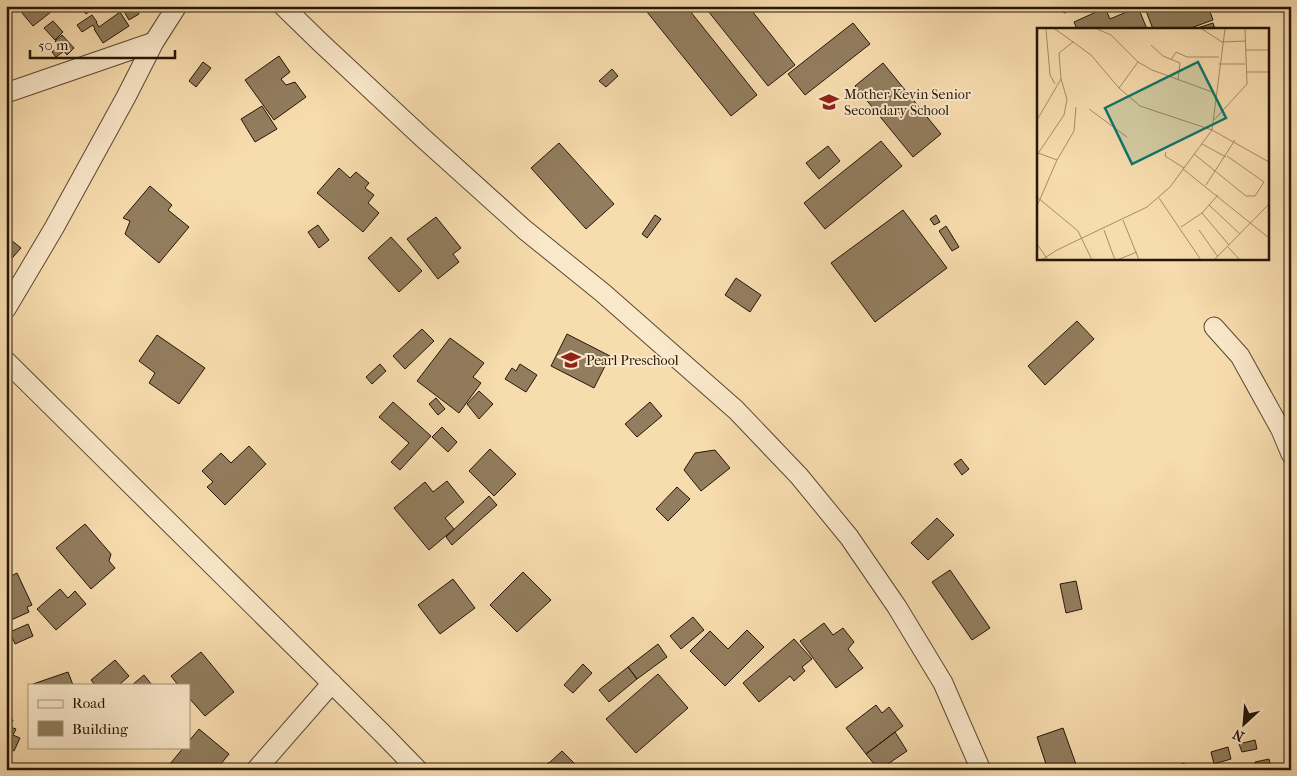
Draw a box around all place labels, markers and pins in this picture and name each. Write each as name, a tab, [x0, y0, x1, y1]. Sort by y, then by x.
place label: Mother Kevin Senior Secondary School	[844, 86, 971, 119]
school or university icon: Mother Kevin Senior Secondary School	[818, 91, 840, 113]
school or university icon: Pearl Preschool	[560, 349, 582, 371]
place label: Pearl Preschool	[586, 352, 679, 369]

